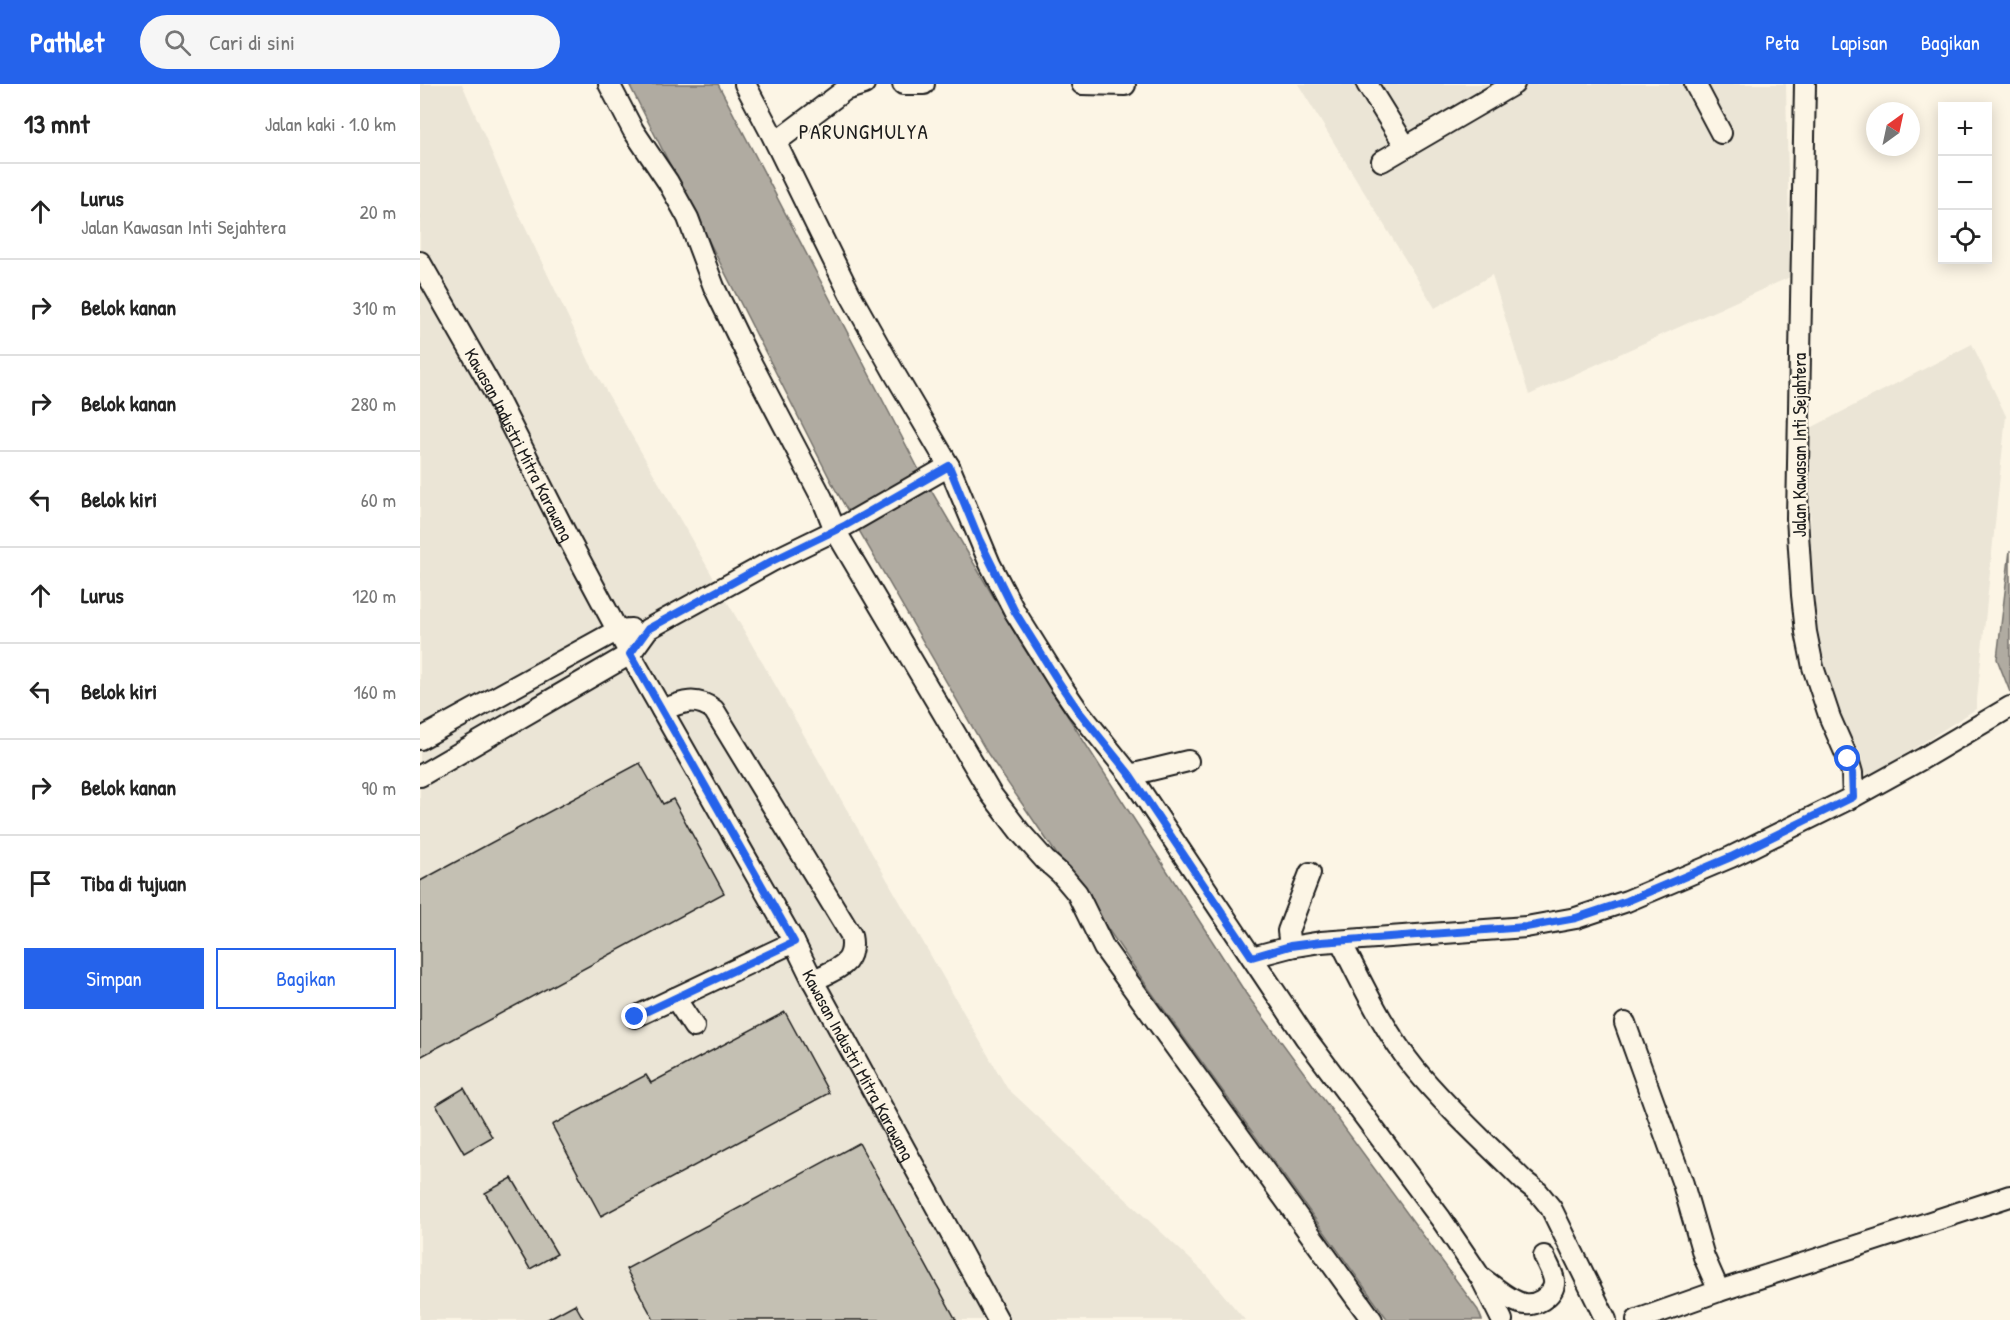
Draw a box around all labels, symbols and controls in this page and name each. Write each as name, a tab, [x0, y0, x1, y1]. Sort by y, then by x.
search box	[140, 15, 560, 69]
text: Pathlet	[30, 23, 104, 61]
icon: search	[161, 26, 194, 59]
text: Cari di sini	[209, 27, 295, 57]
text: Peta	[1765, 28, 1799, 57]
text: Lapisan	[1832, 28, 1888, 57]
text: Bagikan	[1921, 28, 1980, 57]
north arrow	[1866, 102, 1920, 156]
map controls	[1938, 102, 1992, 264]
button: +	[1938, 102, 1992, 156]
text: 13 mnt	[24, 106, 89, 141]
text: Jalan kaki · 1.0 km	[265, 110, 396, 137]
district label: PARUNGMULYA	[799, 117, 929, 146]
button: −	[1938, 156, 1992, 210]
text: Lurus	[81, 183, 124, 213]
icon: ahead	[24, 195, 57, 228]
text: 20 m	[359, 198, 396, 225]
button: locate	[1938, 210, 1992, 264]
text: Jalan Kawasan Inti Sejahtera	[81, 213, 286, 240]
icon: right	[24, 291, 57, 324]
text: Belok kanan	[81, 292, 176, 322]
text: 310 m	[353, 294, 396, 321]
street label: Kawasan Industri Mitra Karawang	[459, 343, 580, 545]
street label: Jalan Kawasan Inti Sejahtera	[1787, 353, 1812, 537]
icon: right	[24, 387, 57, 420]
text: Belok kanan	[81, 388, 176, 418]
text: 280 m	[351, 390, 396, 417]
icon: left	[24, 483, 57, 516]
text: Belok kiri	[81, 484, 157, 514]
text: 60 m	[361, 486, 396, 513]
icon: ahead	[24, 579, 57, 612]
text: Lurus	[81, 580, 124, 610]
text: 120 m	[352, 582, 396, 609]
icon: left	[24, 675, 57, 708]
text: Belok kiri	[81, 676, 157, 706]
text: 160 m	[354, 678, 396, 705]
route start	[1834, 745, 1860, 771]
icon: right	[24, 771, 57, 804]
text: Belok kanan	[81, 772, 176, 802]
text: 90 m	[362, 774, 396, 801]
icon: arrive	[24, 867, 57, 900]
text: Tiba di tujuan	[81, 868, 186, 898]
button: Simpan	[24, 948, 204, 1009]
button: Bagikan	[216, 948, 396, 1009]
street label: Kawasan Industri Mitra Karawang	[797, 965, 921, 1165]
route end	[621, 1003, 647, 1029]

